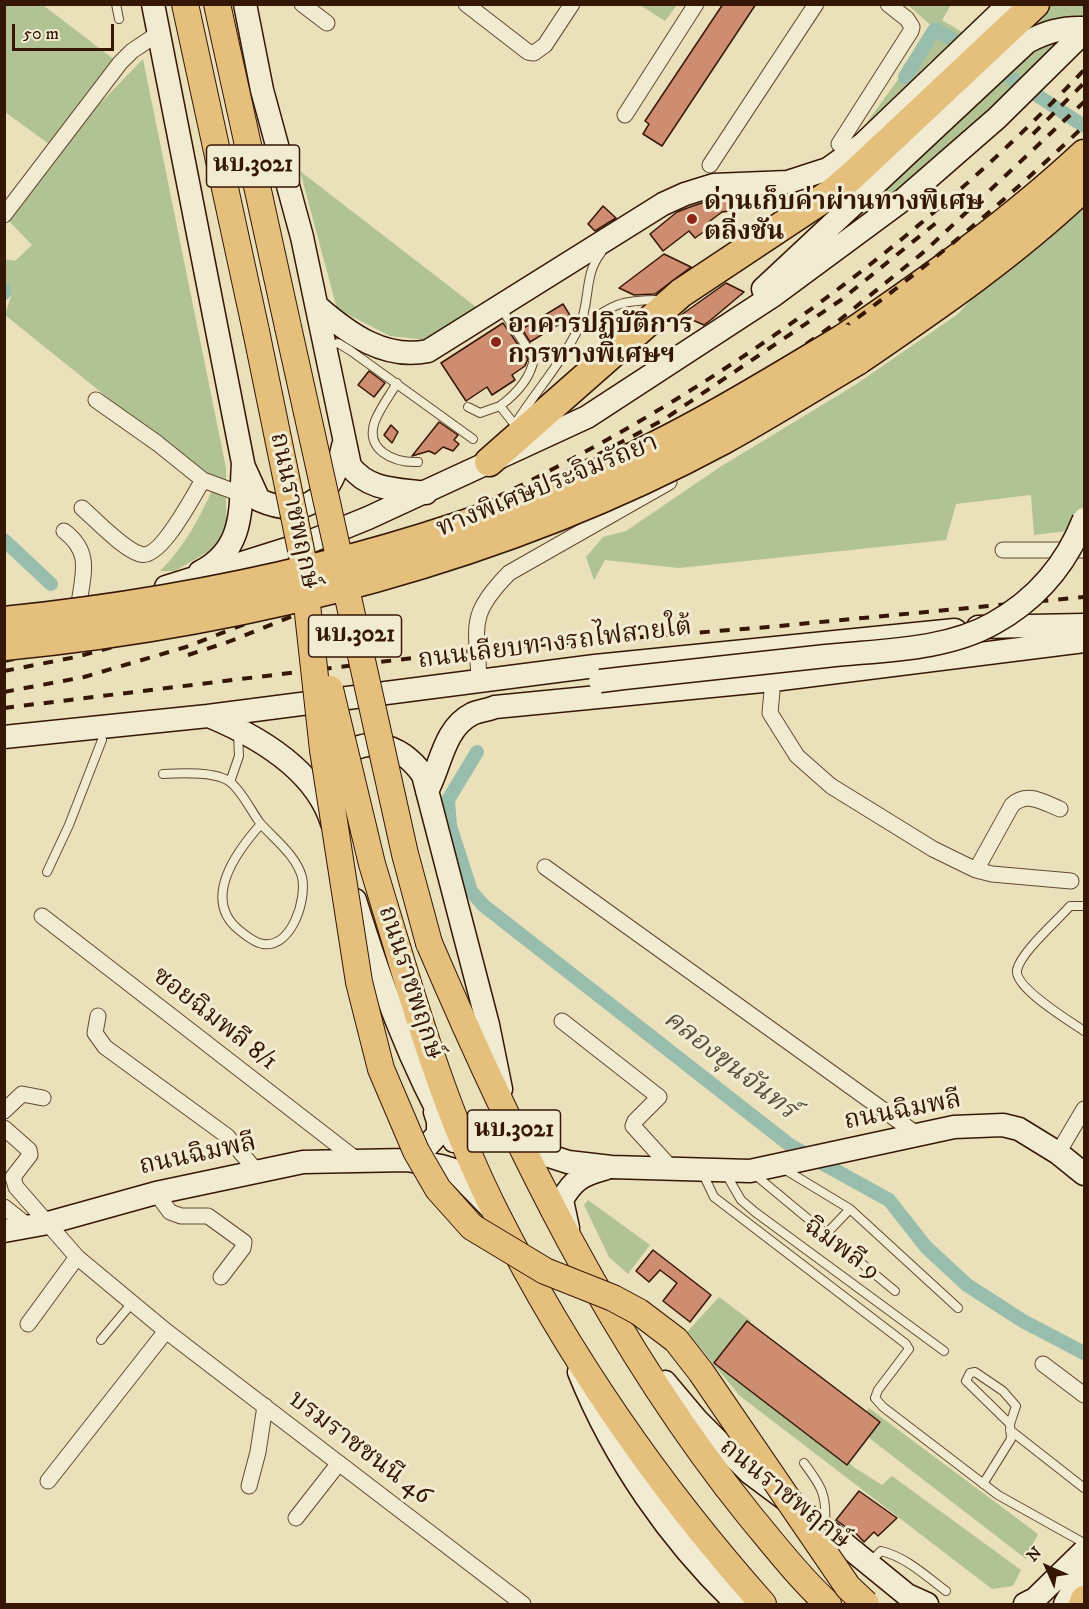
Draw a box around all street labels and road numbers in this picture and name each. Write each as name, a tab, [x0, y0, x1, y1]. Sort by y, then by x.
road number: นบ.3021	[206, 145, 300, 187]
street label: ทางพิเศษประจิมรัถยา	[433, 428, 663, 546]
street label: ถนนราชพฤกษ์	[261, 430, 325, 592]
street label: ถนนเลียบทางรถไฟสายใต้	[416, 613, 694, 677]
road number: นบ.3021	[308, 615, 401, 657]
street label: ถนนราชพฤกษ์	[370, 902, 448, 1064]
street label: ซอยฉิมพลี 8/1	[145, 961, 283, 1079]
street label: ถนนฉิมพลี	[842, 1085, 964, 1139]
road number: นบ.3021	[468, 1110, 560, 1152]
street label: ถนนฉิมพลี	[137, 1128, 259, 1184]
street label: ฉิมพลี 9	[797, 1212, 885, 1288]
street label: บรมราชชนนี 46	[282, 1385, 436, 1513]
street label: ถนนราชพฤกษ์	[712, 1433, 856, 1557]

